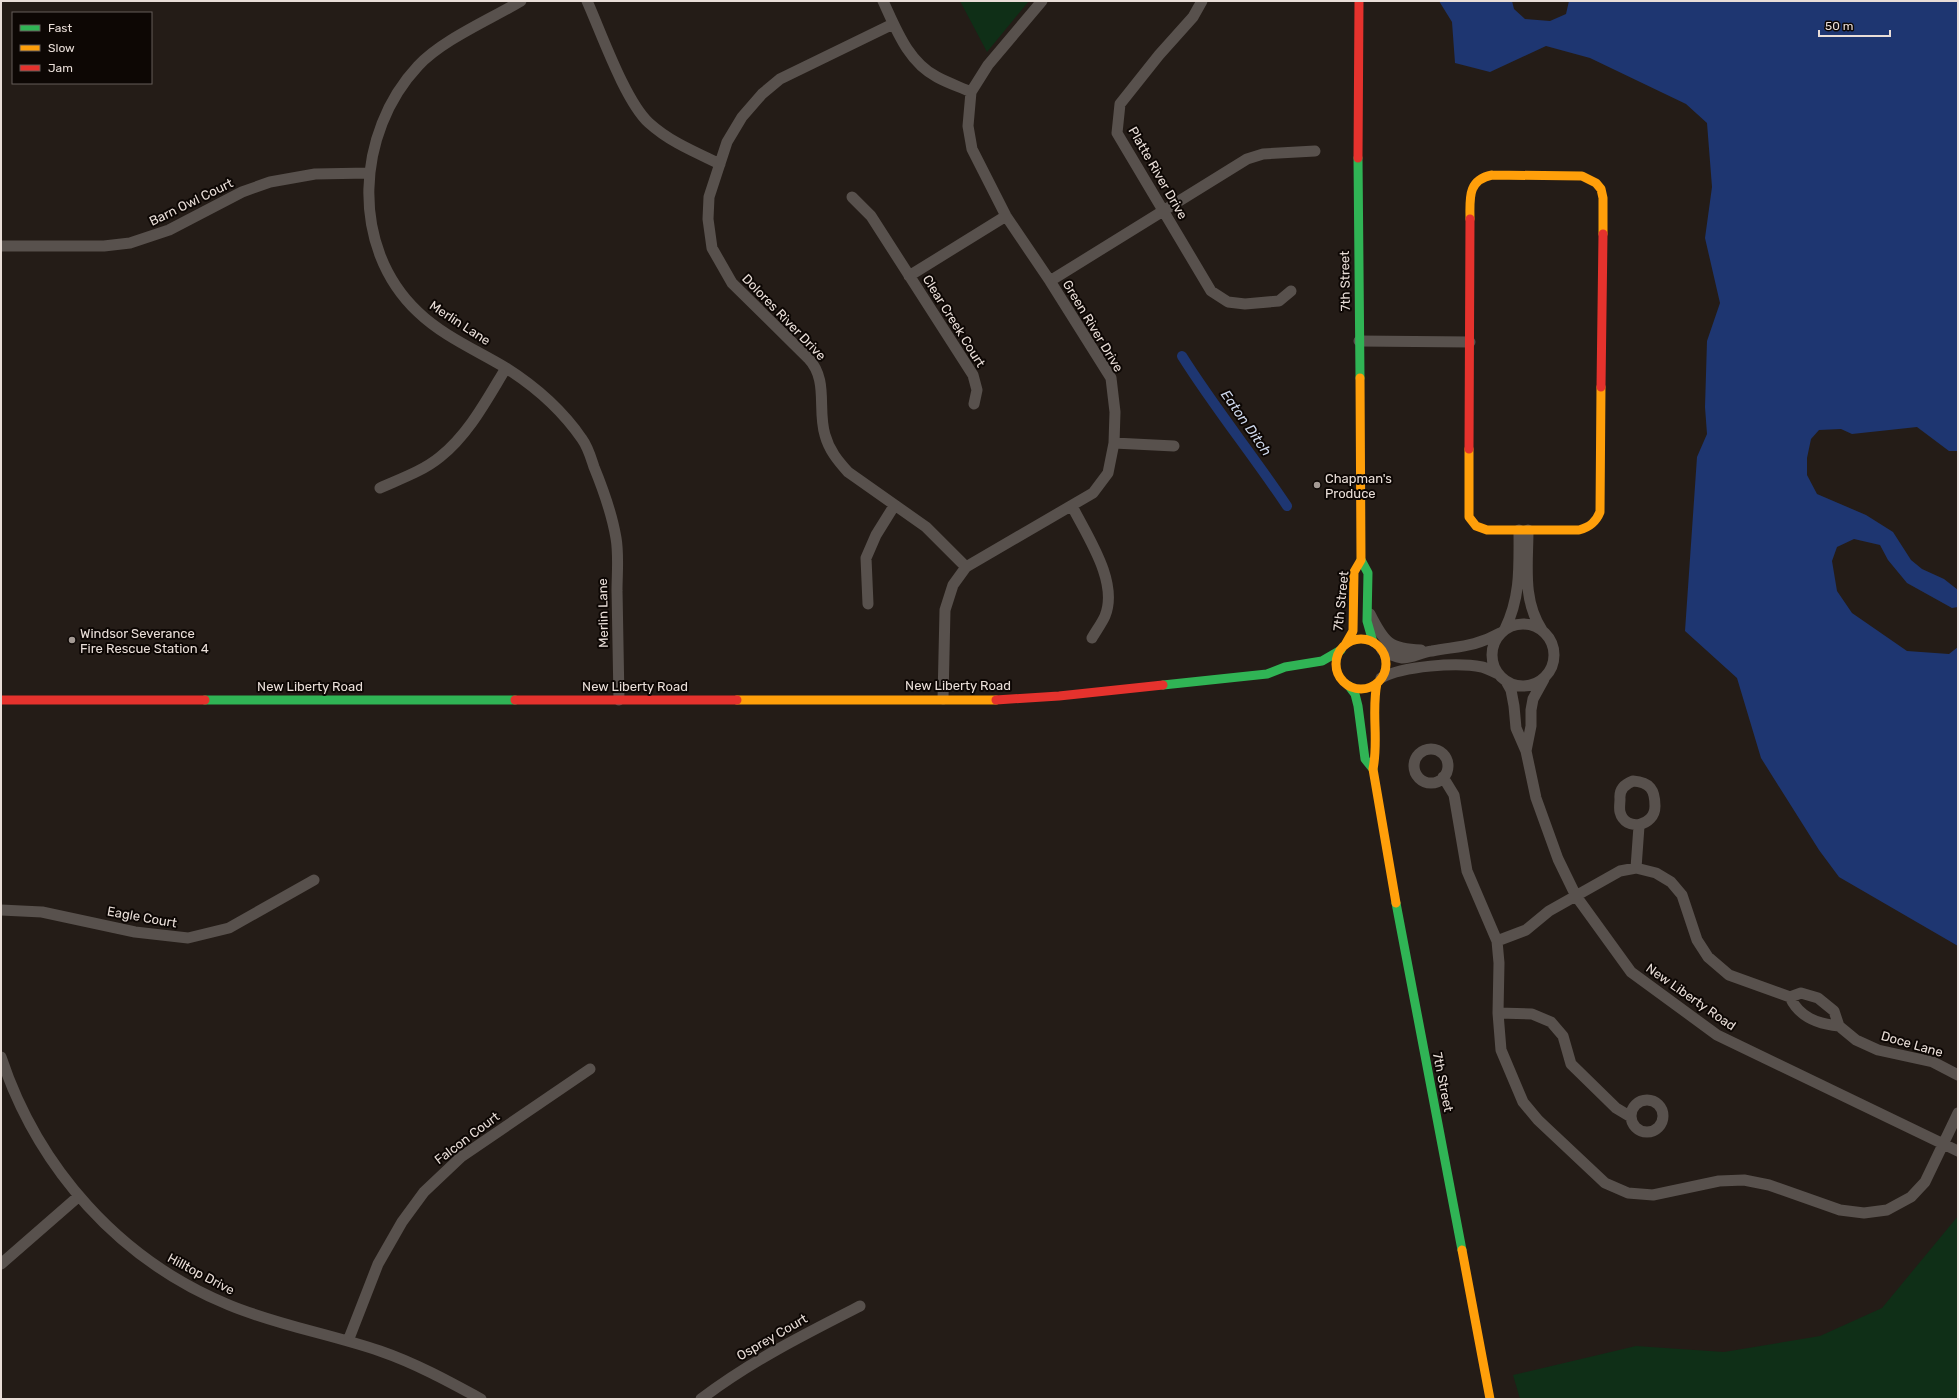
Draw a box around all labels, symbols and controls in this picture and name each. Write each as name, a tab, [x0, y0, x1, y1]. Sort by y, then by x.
legend	[12, 12, 152, 84]
scale bar	[1819, 12, 1890, 38]
text: 50 m	[1825, 19, 1853, 33]
text: Fast	[48, 21, 72, 35]
text: Slow	[48, 41, 75, 55]
text: Jam	[48, 61, 73, 75]
street label: Platte River Drive	[1125, 124, 1191, 222]
street label: Barn Owl Court	[147, 175, 235, 229]
street label: 7th Street	[1337, 251, 1353, 311]
street label: Dolores River Drive	[739, 271, 829, 363]
street label: Clear Creek Court	[920, 272, 988, 370]
street label: Green River Drive	[1060, 277, 1126, 375]
street label: Merlin Lane	[427, 298, 493, 348]
water label: Eaton Ditch	[1217, 387, 1275, 459]
place label: Chapman's Produce	[1325, 471, 1392, 501]
marker: Chapman's Produce	[1312, 480, 1322, 490]
street label: 7th Street	[1330, 570, 1352, 632]
street label: Merlin Lane	[595, 578, 611, 648]
place label: Windsor Severance Fire Rescue Station 4	[80, 626, 209, 656]
marker: Windsor Severance Fire Rescue Station 4	[67, 635, 77, 645]
street label: New Liberty Road	[905, 678, 1011, 693]
street label: New Liberty Road	[257, 679, 363, 694]
street label: New Liberty Road	[582, 679, 688, 694]
street label: Eagle Court	[106, 903, 178, 931]
street label: New Liberty Road	[1643, 961, 1739, 1033]
street label: Doce Lane	[1879, 1028, 1945, 1060]
street label: 7th Street	[1430, 1051, 1456, 1113]
street label: Falcon Court	[432, 1109, 502, 1167]
street label: Hilltop Drive	[165, 1250, 237, 1298]
street label: Osprey Court	[734, 1311, 810, 1363]

